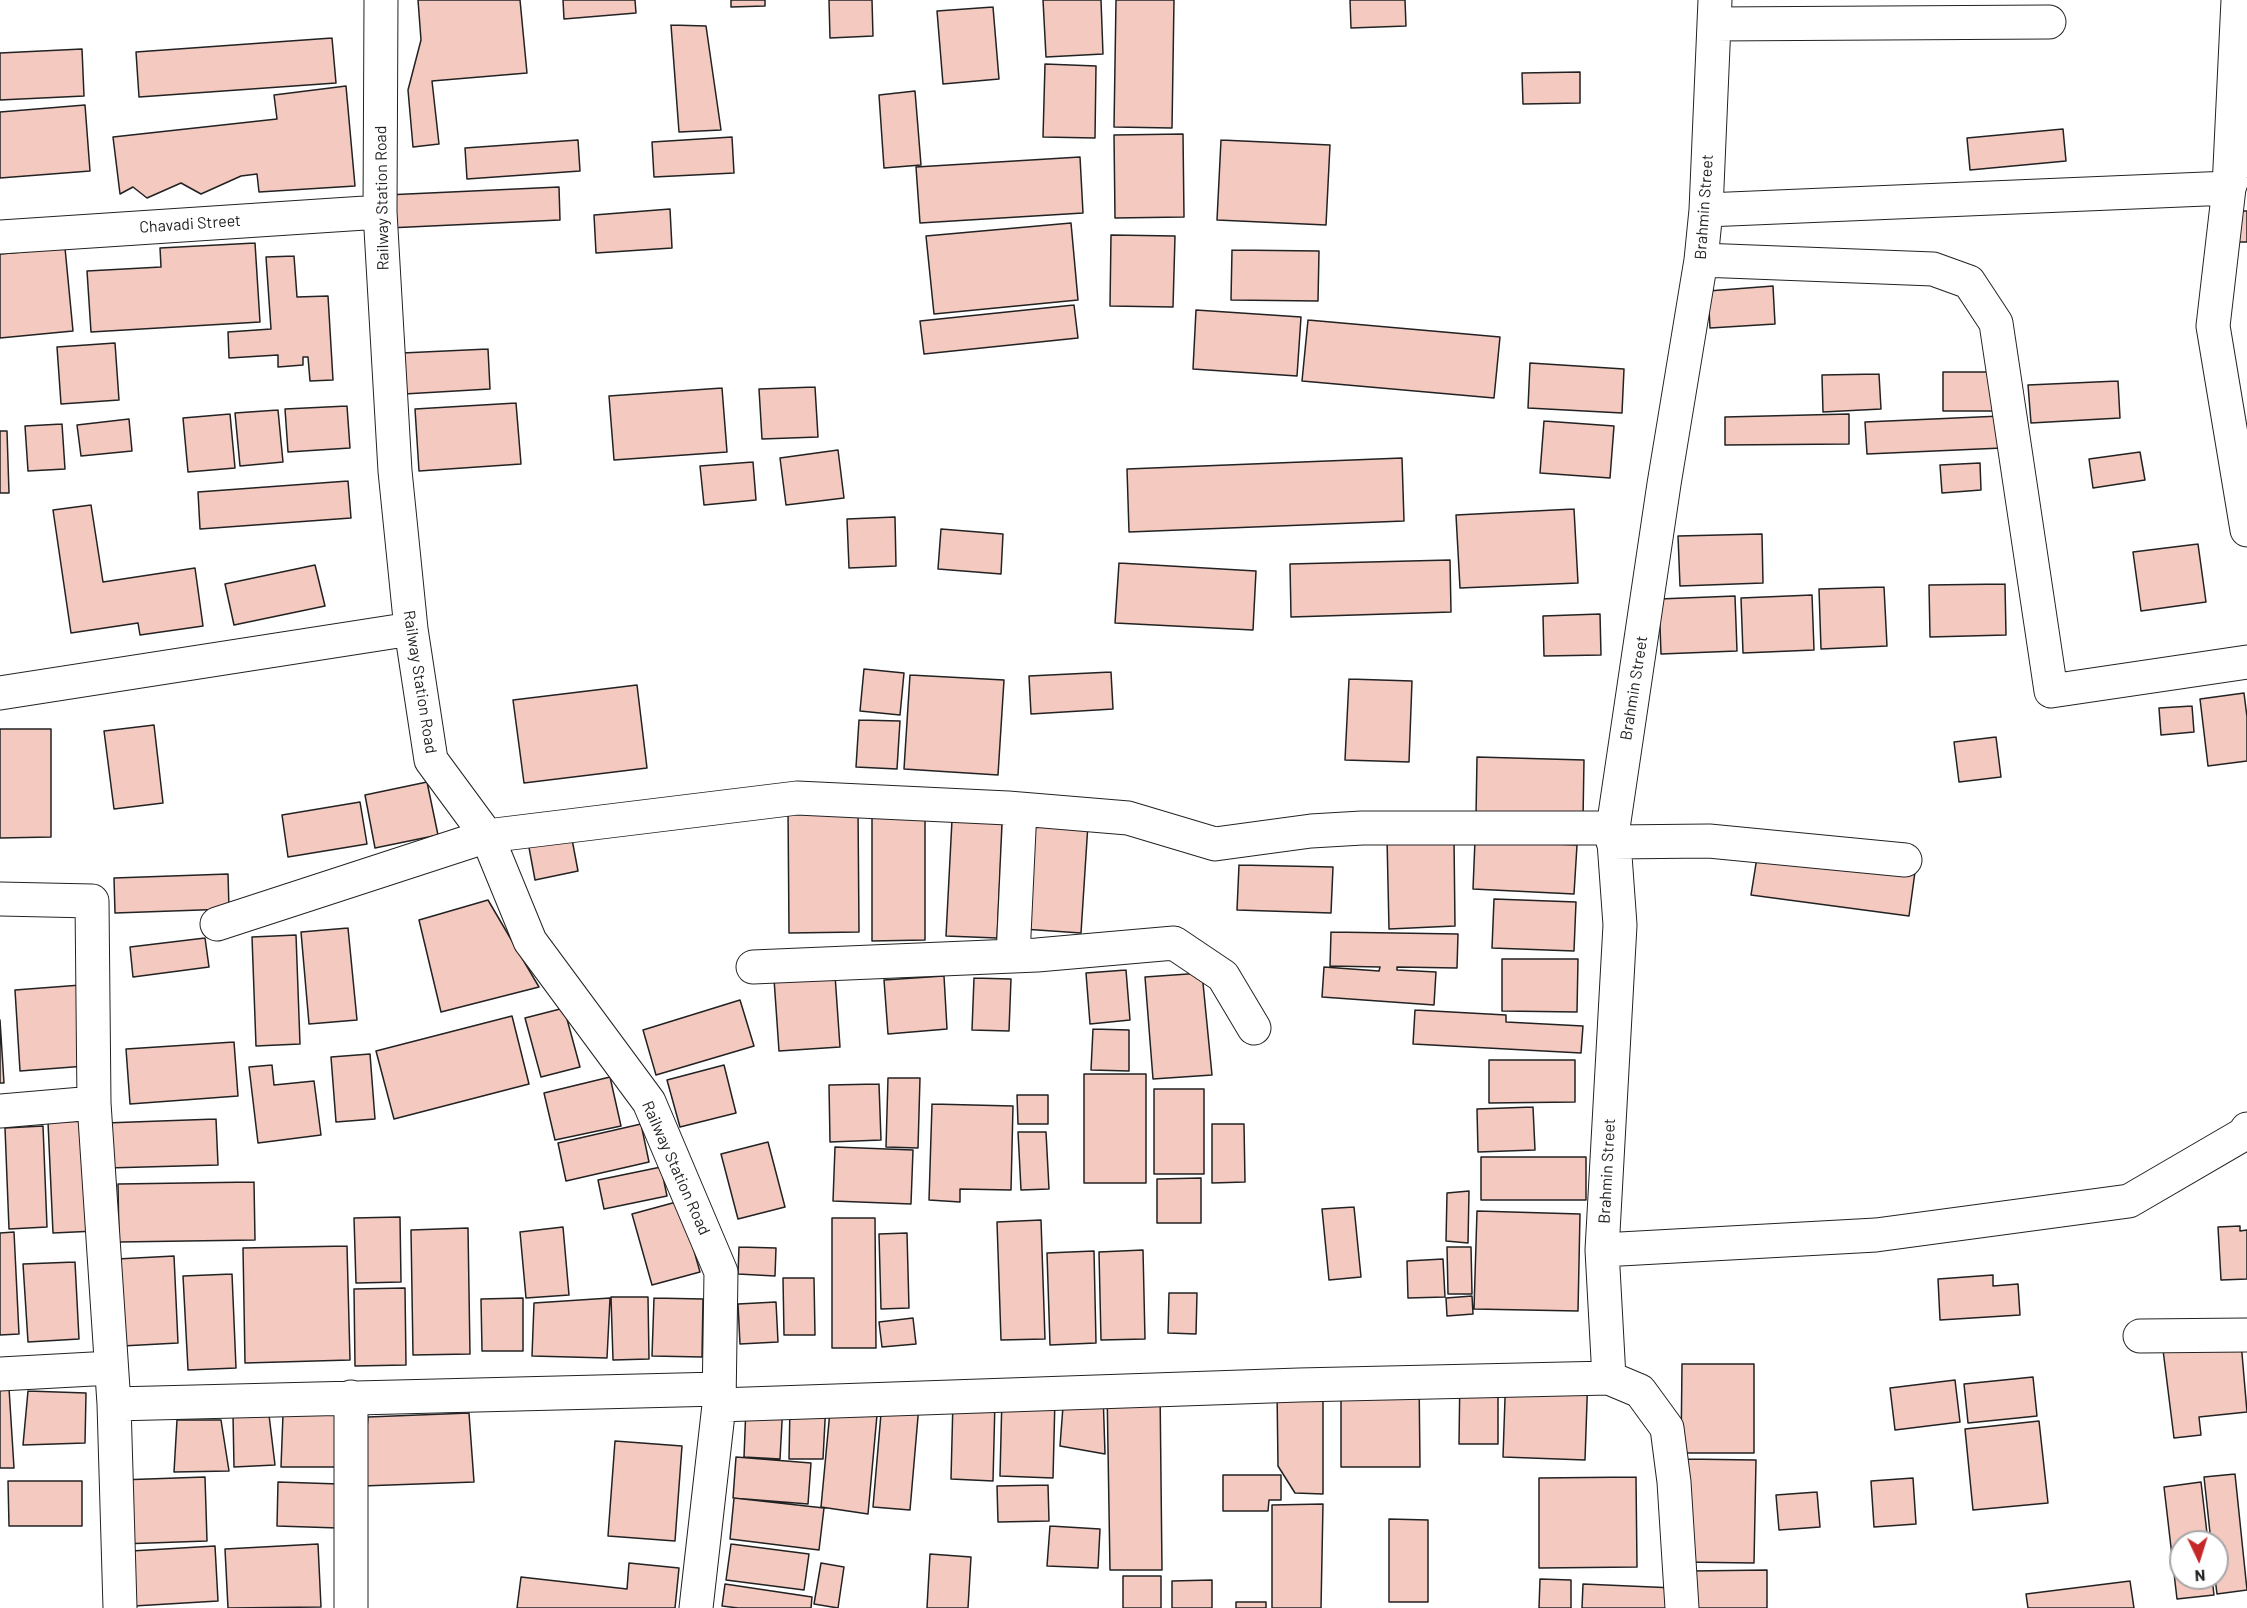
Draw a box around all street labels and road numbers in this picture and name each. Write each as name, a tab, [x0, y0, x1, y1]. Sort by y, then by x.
street label: Railway Station Road	[371, 125, 393, 271]
street label: Brahmin Street	[1691, 154, 1717, 260]
street label: Chavadi Street	[139, 211, 241, 237]
street label: Railway Station Road	[399, 609, 441, 755]
street label: Brahmin Street	[1616, 634, 1652, 742]
street label: Railway Station Road	[638, 1098, 714, 1238]
street label: Brahmin Street	[1595, 1118, 1619, 1224]

